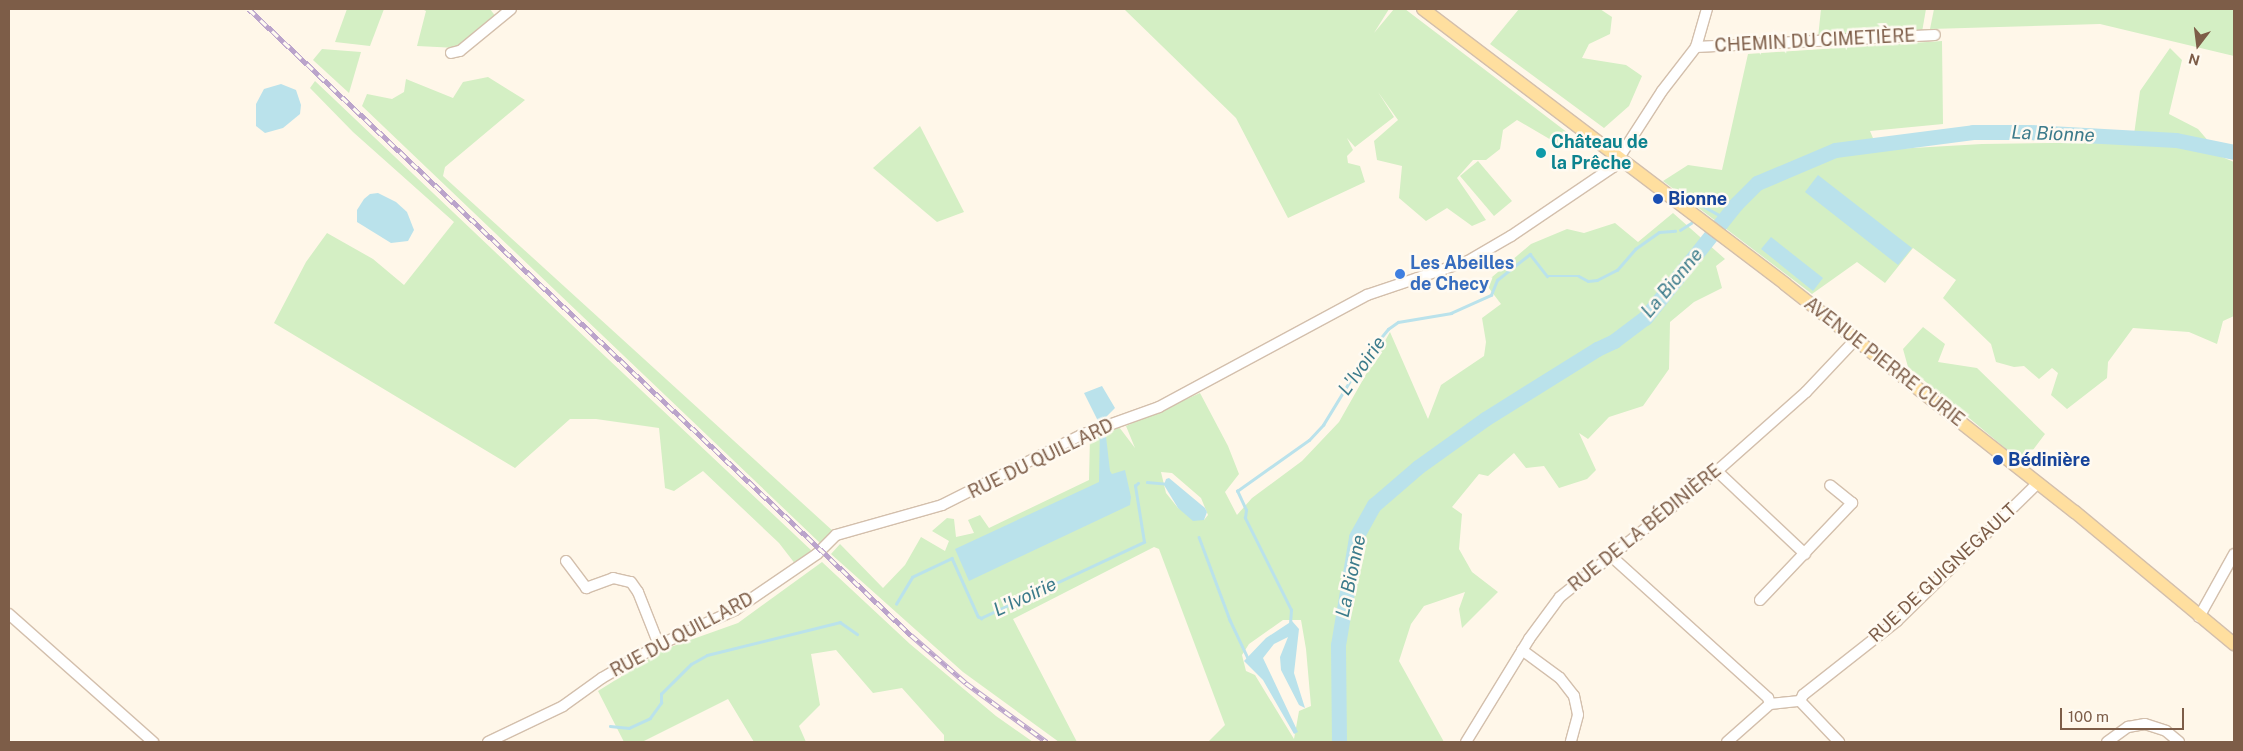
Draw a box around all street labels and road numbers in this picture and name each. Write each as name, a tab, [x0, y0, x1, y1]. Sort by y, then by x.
street label: CHEMIN DU CIMETIÈRE	[1714, 25, 1916, 57]
street label: AVENUE PIERRE CURIE	[1800, 293, 1968, 431]
street label: RUE DU QUILLARD	[965, 414, 1117, 504]
street label: RUE DE LA BÉDINIÈRE	[1564, 460, 1726, 596]
street label: RUE DE GUIGNEGAULT	[1865, 499, 2021, 647]
street label: RUE DU QUILLARD	[607, 588, 757, 682]

